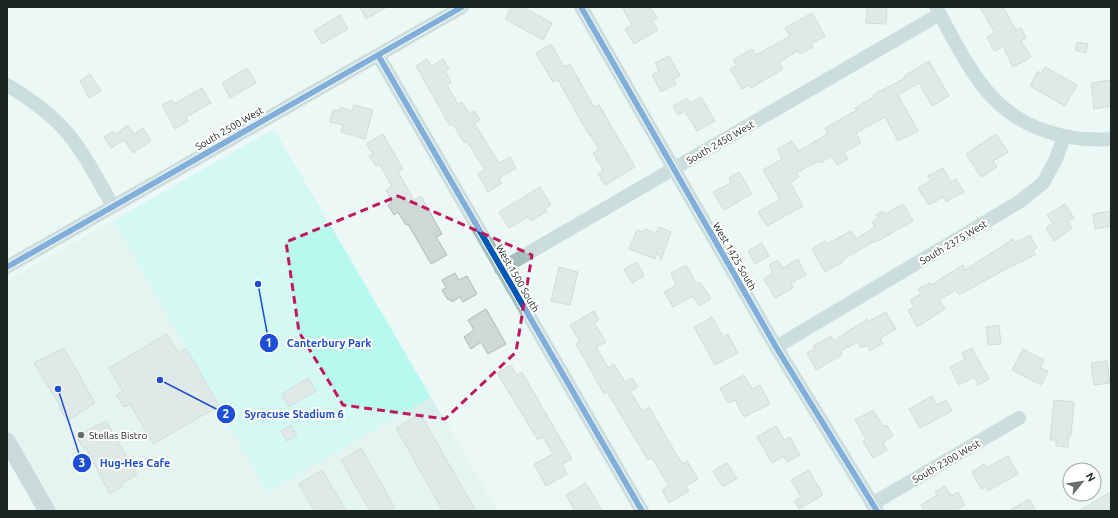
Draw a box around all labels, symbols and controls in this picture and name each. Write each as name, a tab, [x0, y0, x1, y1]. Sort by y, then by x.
street label: South 2500 West	[193, 105, 265, 152]
street label: South 2450 West	[684, 119, 756, 166]
street label: South 2375 West	[918, 218, 989, 267]
street label: West 1425 South	[711, 220, 758, 292]
street label: West 1500 South	[494, 242, 541, 314]
callout: Canterbury Park	[259, 331, 379, 354]
text: 1	[266, 336, 272, 349]
text: Canterbury Park	[287, 337, 372, 349]
callout: Syracuse Stadium 6	[216, 403, 351, 426]
text: 2	[223, 407, 230, 420]
text: Syracuse Stadium 6	[244, 408, 344, 420]
marker: Stellas Bistro	[76, 430, 86, 440]
place label: Stellas Bistro	[89, 430, 148, 441]
street label: South 2300 West	[910, 438, 982, 485]
callout: Hug-Hes Cafe	[72, 452, 178, 475]
text: 3	[79, 456, 85, 469]
text: Hug-Hes Cafe	[100, 457, 170, 469]
north arrow	[1062, 462, 1102, 502]
text: N	[1083, 470, 1098, 484]

